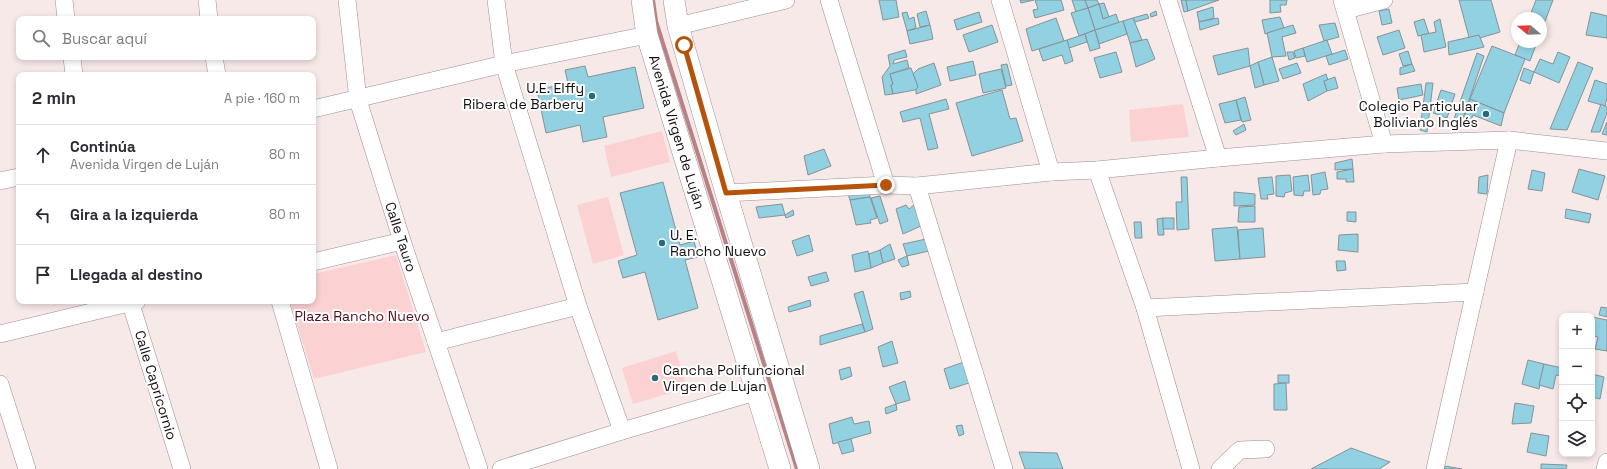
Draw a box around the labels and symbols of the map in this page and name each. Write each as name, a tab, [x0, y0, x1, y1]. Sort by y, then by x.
north arrow	[1511, 12, 1547, 48]
route start	[675, 36, 693, 54]
street label: Avenida Virgen de Luján	[645, 53, 709, 211]
place label: U.E. Elffy Ribera de Barbery	[463, 79, 584, 113]
marker: U.E. Elffy Ribera de Barbery	[587, 91, 597, 101]
place label: Colegio Particular Boliviano Inglés	[1359, 97, 1478, 131]
marker: Colegio Particular Boliviano Inglés	[1481, 109, 1491, 119]
route end	[877, 176, 895, 194]
street label: Calle Tauro	[381, 200, 421, 274]
place label: U. E. Rancho Nuevo	[670, 226, 766, 260]
marker: U. E. Rancho Nuevo	[657, 238, 667, 248]
park label: Plaza Rancho Nuevo	[294, 307, 430, 325]
street label: Calle Capricornio	[131, 328, 181, 442]
place label: Cancha Polifuncional Virgen de Lujan	[663, 361, 805, 395]
marker: Cancha Polifuncional Virgen de Lujan	[650, 373, 660, 383]

